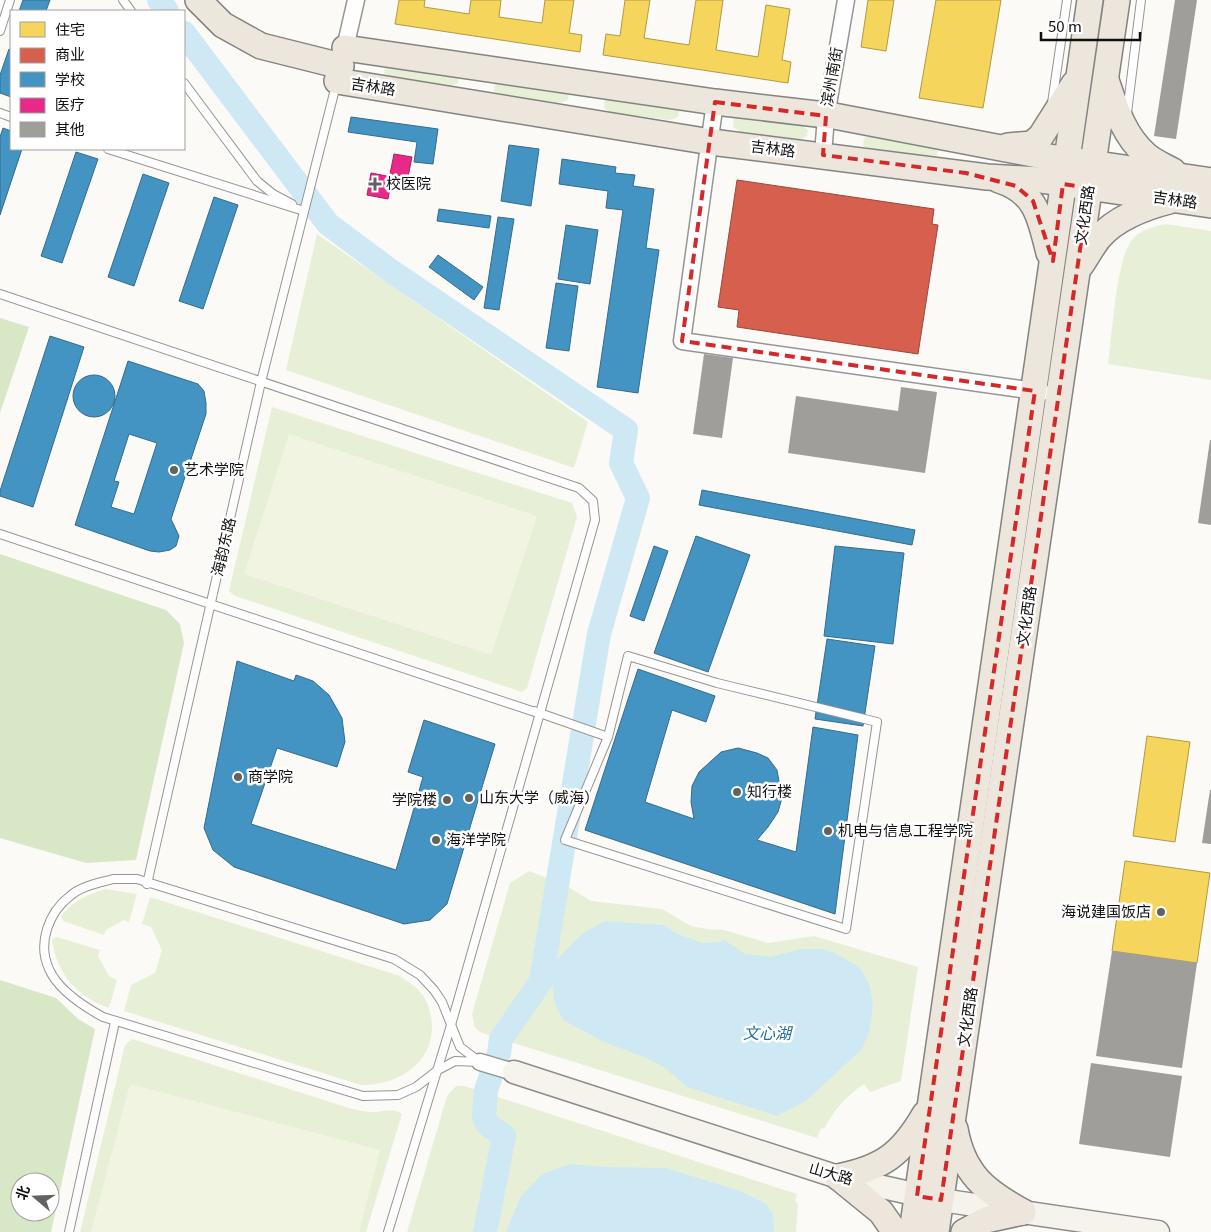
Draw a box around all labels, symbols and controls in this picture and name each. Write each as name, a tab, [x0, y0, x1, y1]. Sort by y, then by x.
legend	[10, 10, 185, 150]
scale bar	[1041, 10, 1140, 42]
text: 50 m	[1048, 15, 1082, 36]
text: 住宅	[55, 18, 85, 39]
text: 商业	[55, 43, 85, 64]
street label: 滨州南街	[815, 45, 846, 108]
text: 学校	[55, 68, 85, 89]
street label: 吉林路	[349, 72, 397, 99]
text: 医疗	[55, 93, 85, 114]
text: 其他	[55, 118, 85, 139]
street label: 吉林路	[750, 134, 797, 161]
place label: 校医院	[386, 172, 431, 193]
marker: 校医院	[368, 177, 382, 191]
street label: 文化西路	[1069, 184, 1098, 246]
street label: 吉林路	[1151, 185, 1199, 212]
place label: 艺术学院	[184, 458, 244, 479]
marker: 艺术学院	[168, 464, 180, 476]
street label: 海韵东路	[206, 515, 240, 578]
street label: 文化西路	[1011, 585, 1040, 647]
place label: 商学院	[248, 765, 293, 786]
marker: 商学院	[232, 771, 244, 783]
place label: 知行楼	[747, 780, 792, 801]
place label: 山东大学（威海）	[479, 786, 599, 807]
marker: 知行楼	[731, 786, 743, 798]
place label: 学院楼	[392, 788, 437, 809]
marker: 山东大学（威海）	[463, 792, 475, 804]
marker: 学院楼	[441, 794, 453, 806]
place label: 机电与信息工程学院	[838, 819, 973, 840]
marker: 机电与信息工程学院	[822, 825, 834, 837]
place label: 海洋学院	[446, 828, 506, 849]
marker: 海洋学院	[430, 834, 442, 846]
place label: 海说建国饭店	[1061, 900, 1151, 921]
marker: 海说建国饭店	[1155, 906, 1167, 918]
street label: 文化西路	[952, 986, 981, 1048]
water label: 文心湖	[743, 1020, 794, 1044]
street label: 山大路	[807, 1156, 856, 1189]
north arrow	[10, 1172, 60, 1222]
text: 北	[10, 1183, 33, 1202]

